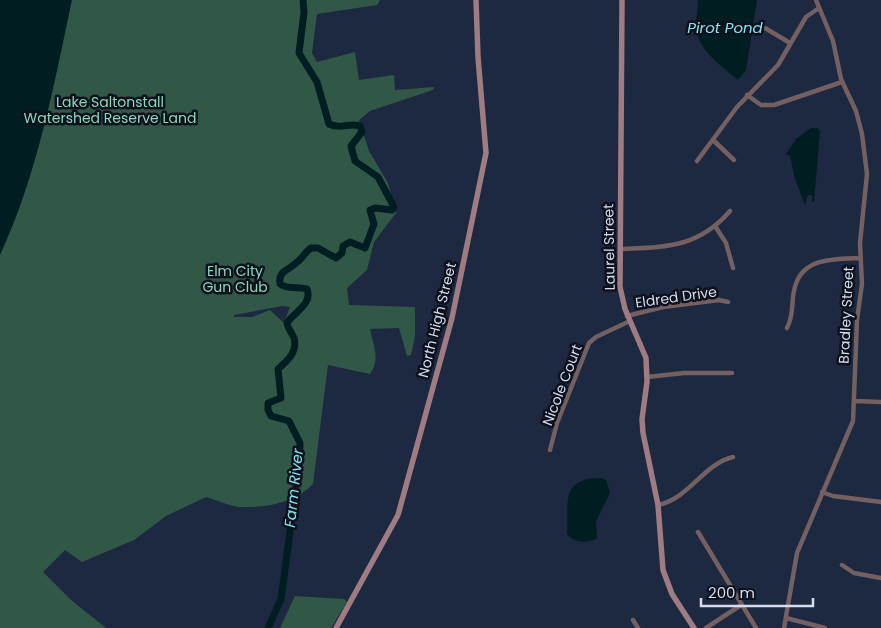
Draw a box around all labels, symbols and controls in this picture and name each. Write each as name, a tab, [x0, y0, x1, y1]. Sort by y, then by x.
water label: Pirot Pond	[687, 17, 764, 38]
park label: Lake Saltonstall Watershed Reserve Land	[24, 92, 196, 128]
street label: Laurel Street	[598, 204, 620, 290]
street label: North High Street	[413, 260, 461, 380]
park label: Elm City Gun Club	[202, 261, 268, 297]
street label: Bradley Street	[833, 266, 859, 364]
street label: Eldred Drive	[634, 281, 718, 313]
street label: Nicole Court	[537, 341, 587, 429]
water label: Farm River	[279, 447, 308, 528]
scale bar	[701, 576, 814, 608]
text: 200 m	[708, 582, 755, 603]

